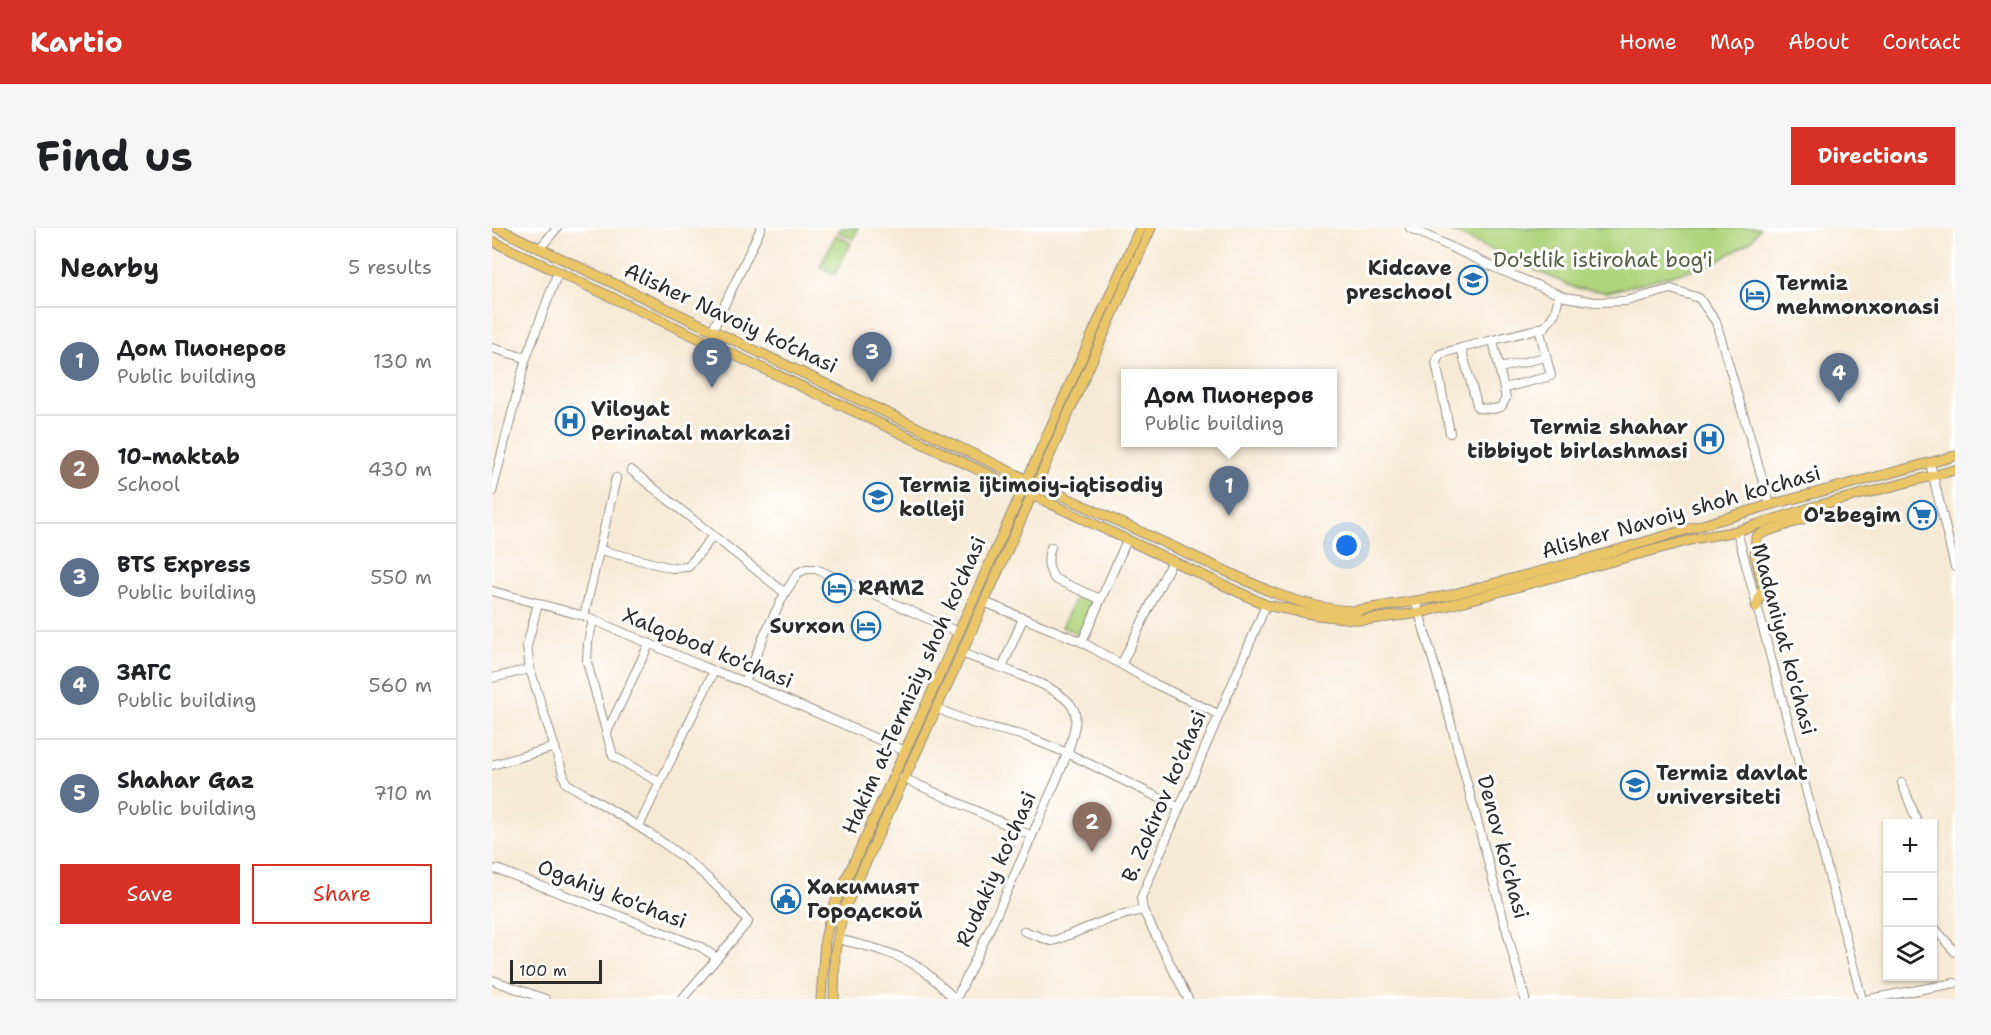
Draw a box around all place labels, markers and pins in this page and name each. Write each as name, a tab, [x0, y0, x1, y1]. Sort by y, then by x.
place label: Kidcave preschool	[1346, 254, 1452, 306]
school or university icon: Kidcave preschool	[1457, 264, 1489, 296]
place label: Termiz mehmonxonasi	[1776, 269, 1939, 321]
hotel icon: Termiz mehmonxonasi	[1739, 279, 1771, 311]
pin: 3	[852, 332, 892, 382]
pin: 5	[692, 338, 732, 388]
pin: 4	[1820, 354, 1858, 403]
place label: Viloyat Perinatal markazi	[591, 395, 791, 447]
hospital icon: Viloyat Perinatal markazi	[554, 405, 586, 437]
place label: Termiz shahar tibbiyot birlashmasi	[1467, 413, 1688, 465]
hospital icon: Termiz shahar tibbiyot birlashmasi	[1693, 423, 1725, 455]
pin: 1	[1210, 466, 1248, 516]
place label: Termiz ijtimoiy-iqtisodiy kolleji	[899, 471, 1163, 523]
school or university icon: Termiz ijtimoiy-iqtisodiy kolleji	[862, 481, 894, 513]
supermarket icon: O'zbegim	[1906, 499, 1938, 531]
place label: O'zbegim	[1803, 501, 1901, 529]
hotel icon: RAMZ	[821, 572, 853, 604]
place label: RAMZ	[858, 574, 924, 602]
hotel icon: Surxon	[850, 610, 882, 642]
place label: Surxon	[769, 612, 845, 640]
place label: Termiz davlat universiteti	[1656, 759, 1808, 811]
school or university icon: Termiz davlat universiteti	[1619, 769, 1651, 801]
pin: 2	[1072, 802, 1112, 852]
place label: Хакимият Городской	[807, 873, 923, 925]
public building icon: Хакимият Городской	[770, 883, 802, 915]

